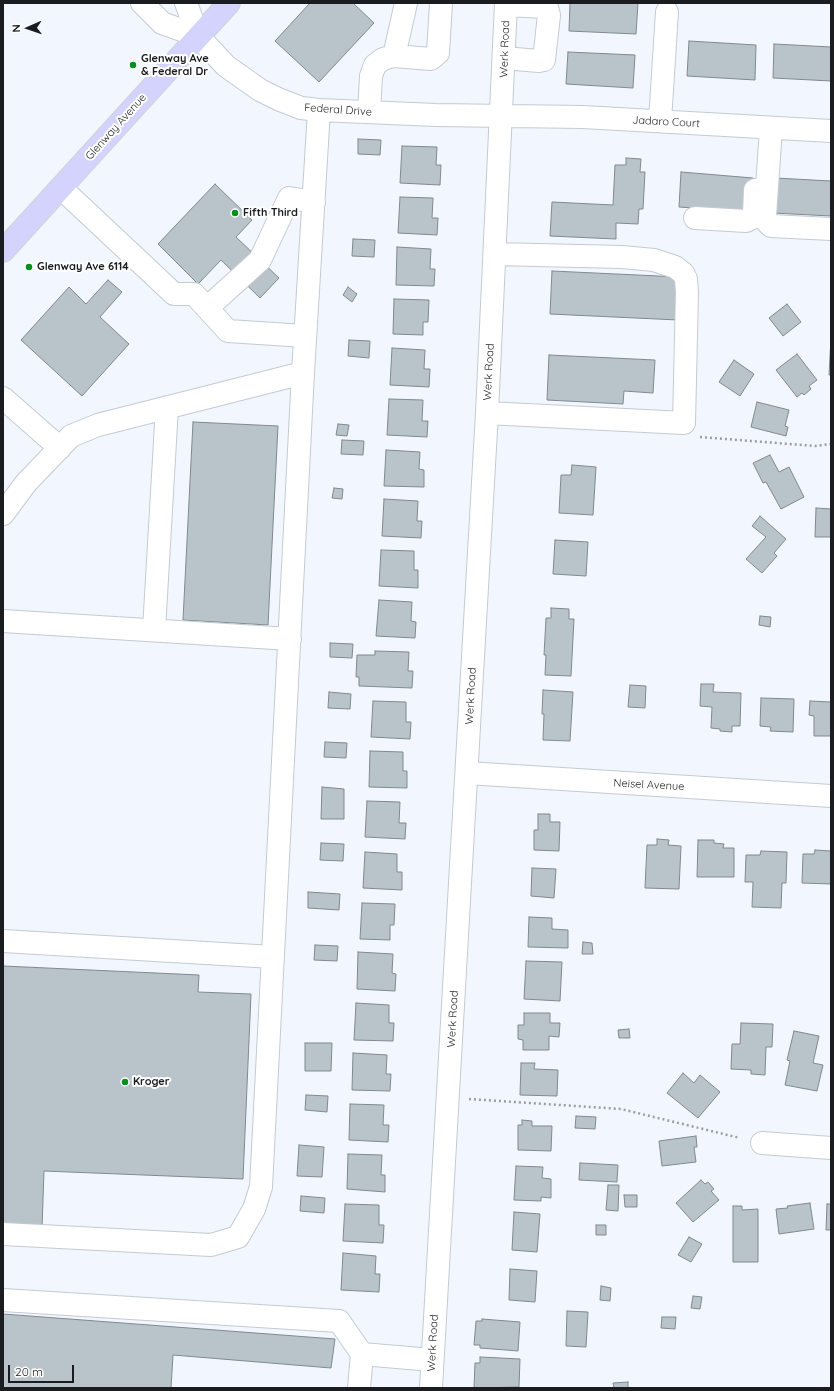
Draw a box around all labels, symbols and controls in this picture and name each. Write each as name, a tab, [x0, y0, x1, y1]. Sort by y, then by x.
north arrow	[8, 8, 48, 48]
street label: Werk Road	[497, 20, 513, 78]
text: N	[9, 24, 23, 33]
place label: Glenway Ave & Federal Dr	[141, 52, 209, 78]
marker: Glenway Ave & Federal Dr	[128, 60, 138, 70]
street label: Glenway Avenue	[83, 91, 149, 163]
street label: Federal Drive	[304, 101, 372, 119]
street label: Jadaro Court	[632, 114, 700, 130]
place label: Fifth Third	[243, 206, 298, 220]
marker: Fifth Third	[230, 208, 240, 218]
place label: Glenway Ave 6114	[37, 260, 129, 274]
marker: Glenway Ave 6114	[24, 262, 34, 272]
street label: Werk Road	[481, 343, 497, 401]
street label: Werk Road	[463, 667, 479, 725]
street label: Neisel Avenue	[613, 777, 685, 793]
street label: Werk Road	[445, 990, 461, 1048]
place label: Kroger	[133, 1075, 170, 1089]
marker: Kroger	[120, 1077, 130, 1087]
street label: Werk Road	[425, 1314, 441, 1372]
scale bar	[10, 1357, 76, 1383]
text: 20 m	[15, 1364, 43, 1379]

